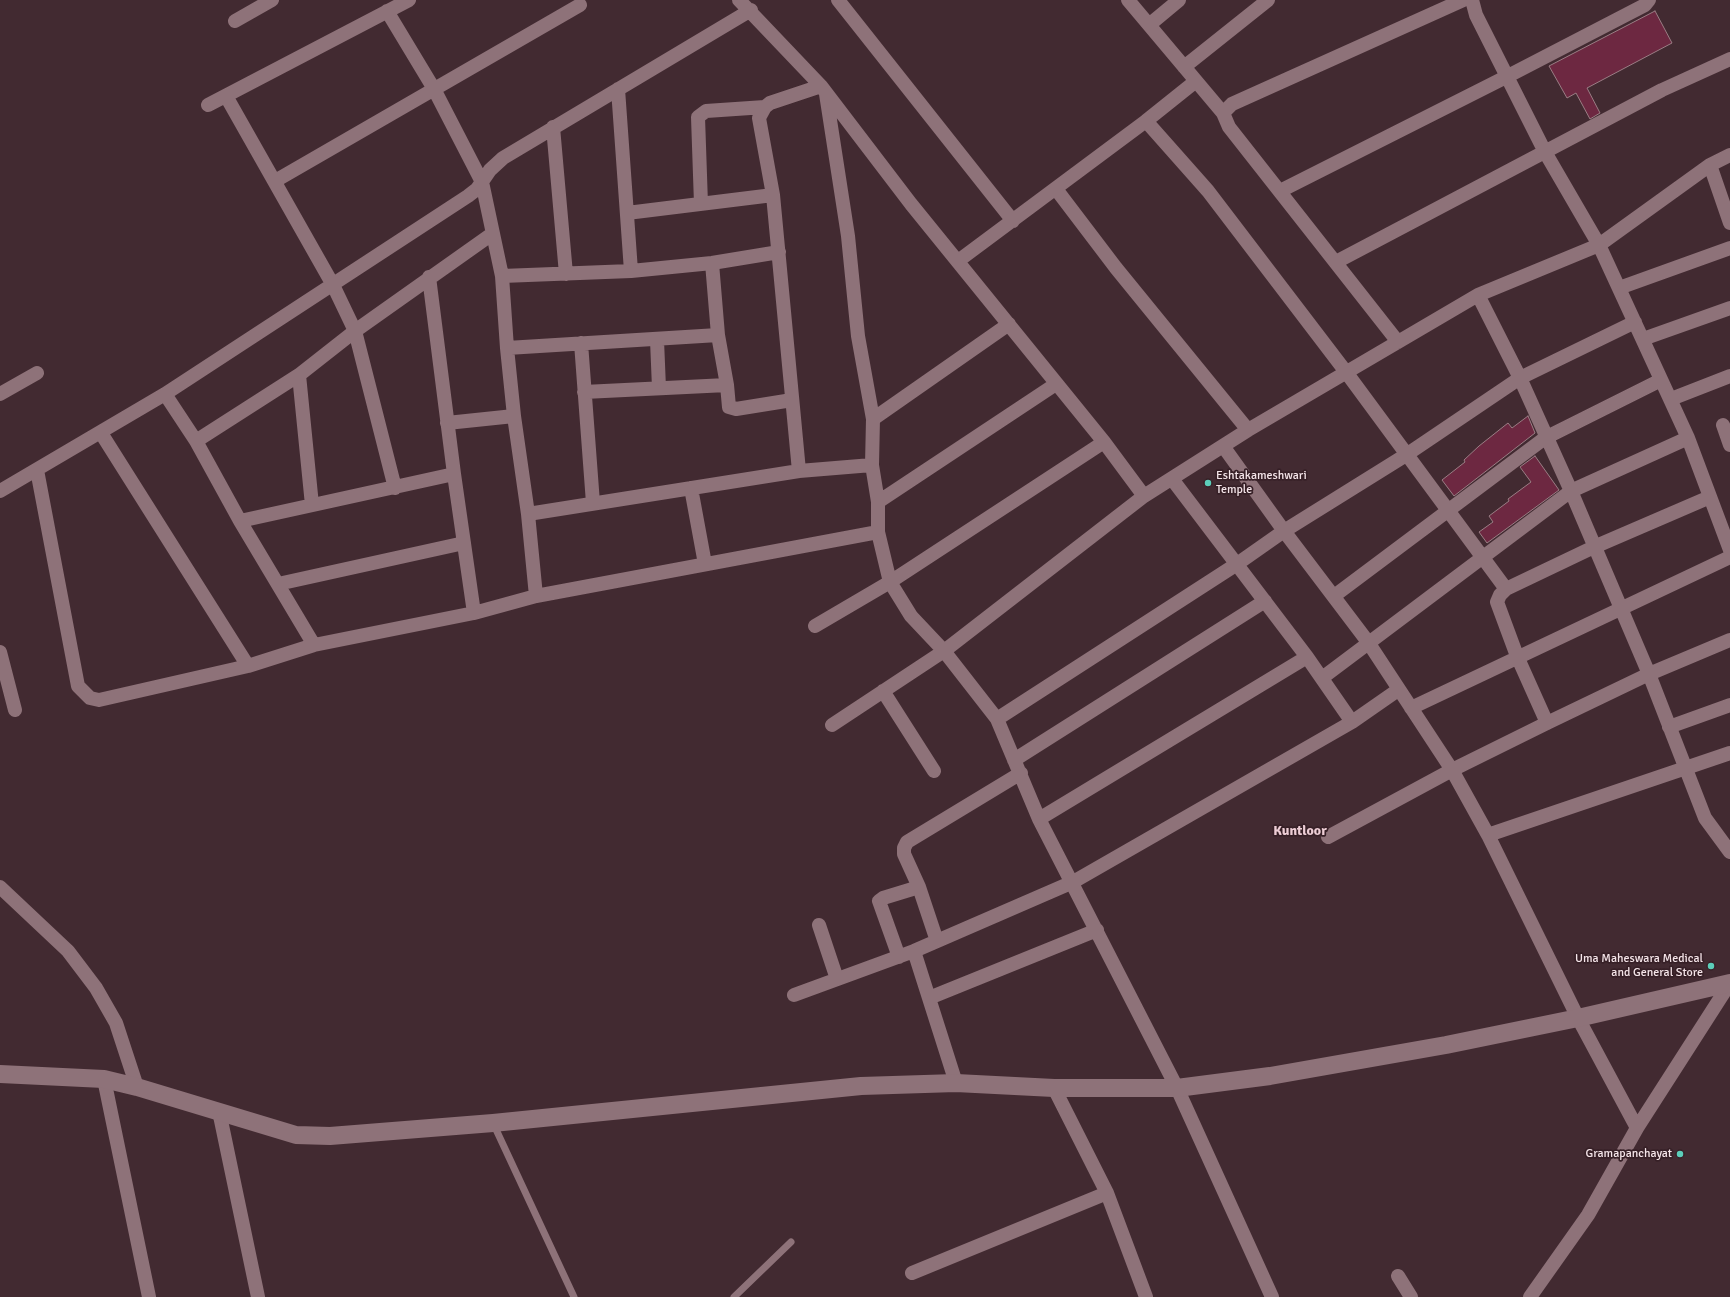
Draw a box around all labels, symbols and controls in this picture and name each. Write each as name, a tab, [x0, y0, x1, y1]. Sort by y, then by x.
place label: Eshtakameshwari Temple	[1216, 469, 1307, 497]
marker: Eshtakameshwari Temple	[1203, 478, 1213, 488]
district label: Kuntloor	[1273, 823, 1327, 839]
place label: Uma Maheswara Medical and General Store	[1575, 952, 1703, 980]
marker: Uma Maheswara Medical and General Store	[1706, 961, 1716, 971]
place label: Gramapanchayat	[1585, 1147, 1672, 1161]
marker: Gramapanchayat	[1675, 1149, 1685, 1159]

